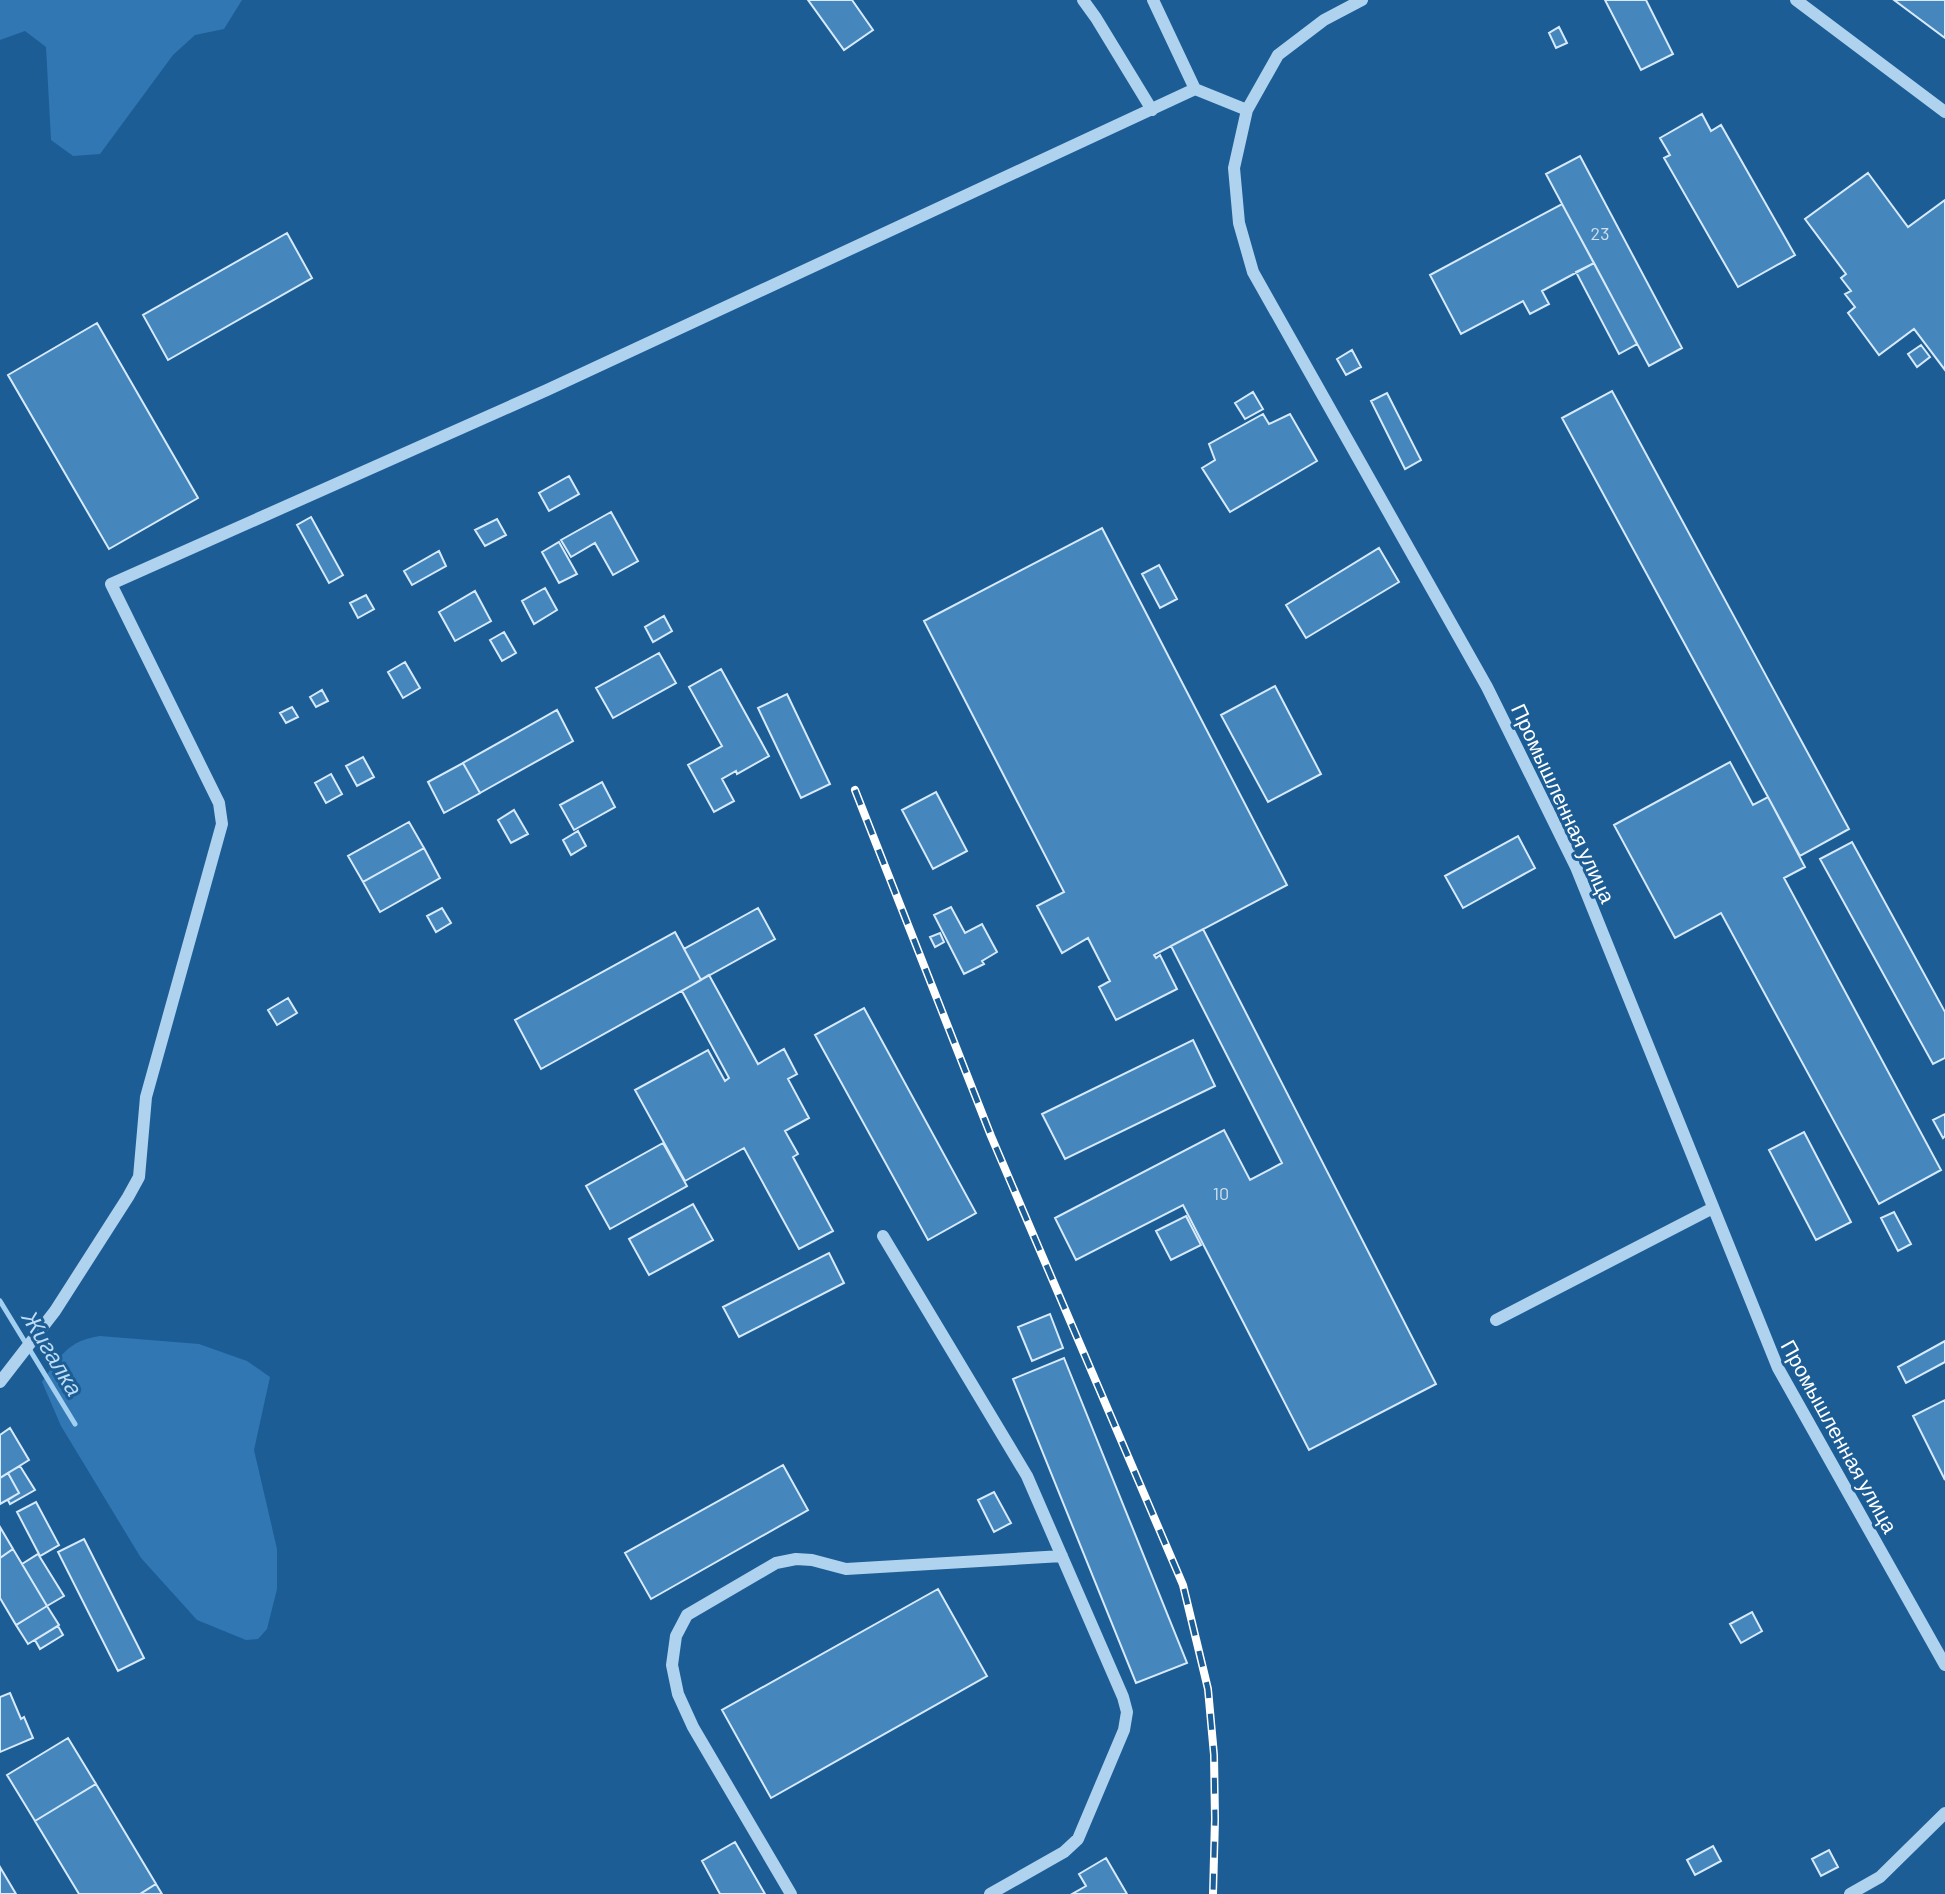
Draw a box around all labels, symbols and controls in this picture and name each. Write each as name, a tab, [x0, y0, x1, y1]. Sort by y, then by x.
house number: 23	[1591, 222, 1609, 244]
street label: Промышленная улица	[1507, 699, 1621, 907]
house number: 10	[1213, 1182, 1229, 1204]
water label: Жигалка	[16, 1305, 89, 1401]
street label: Промышленная улица	[1776, 1335, 1904, 1537]

